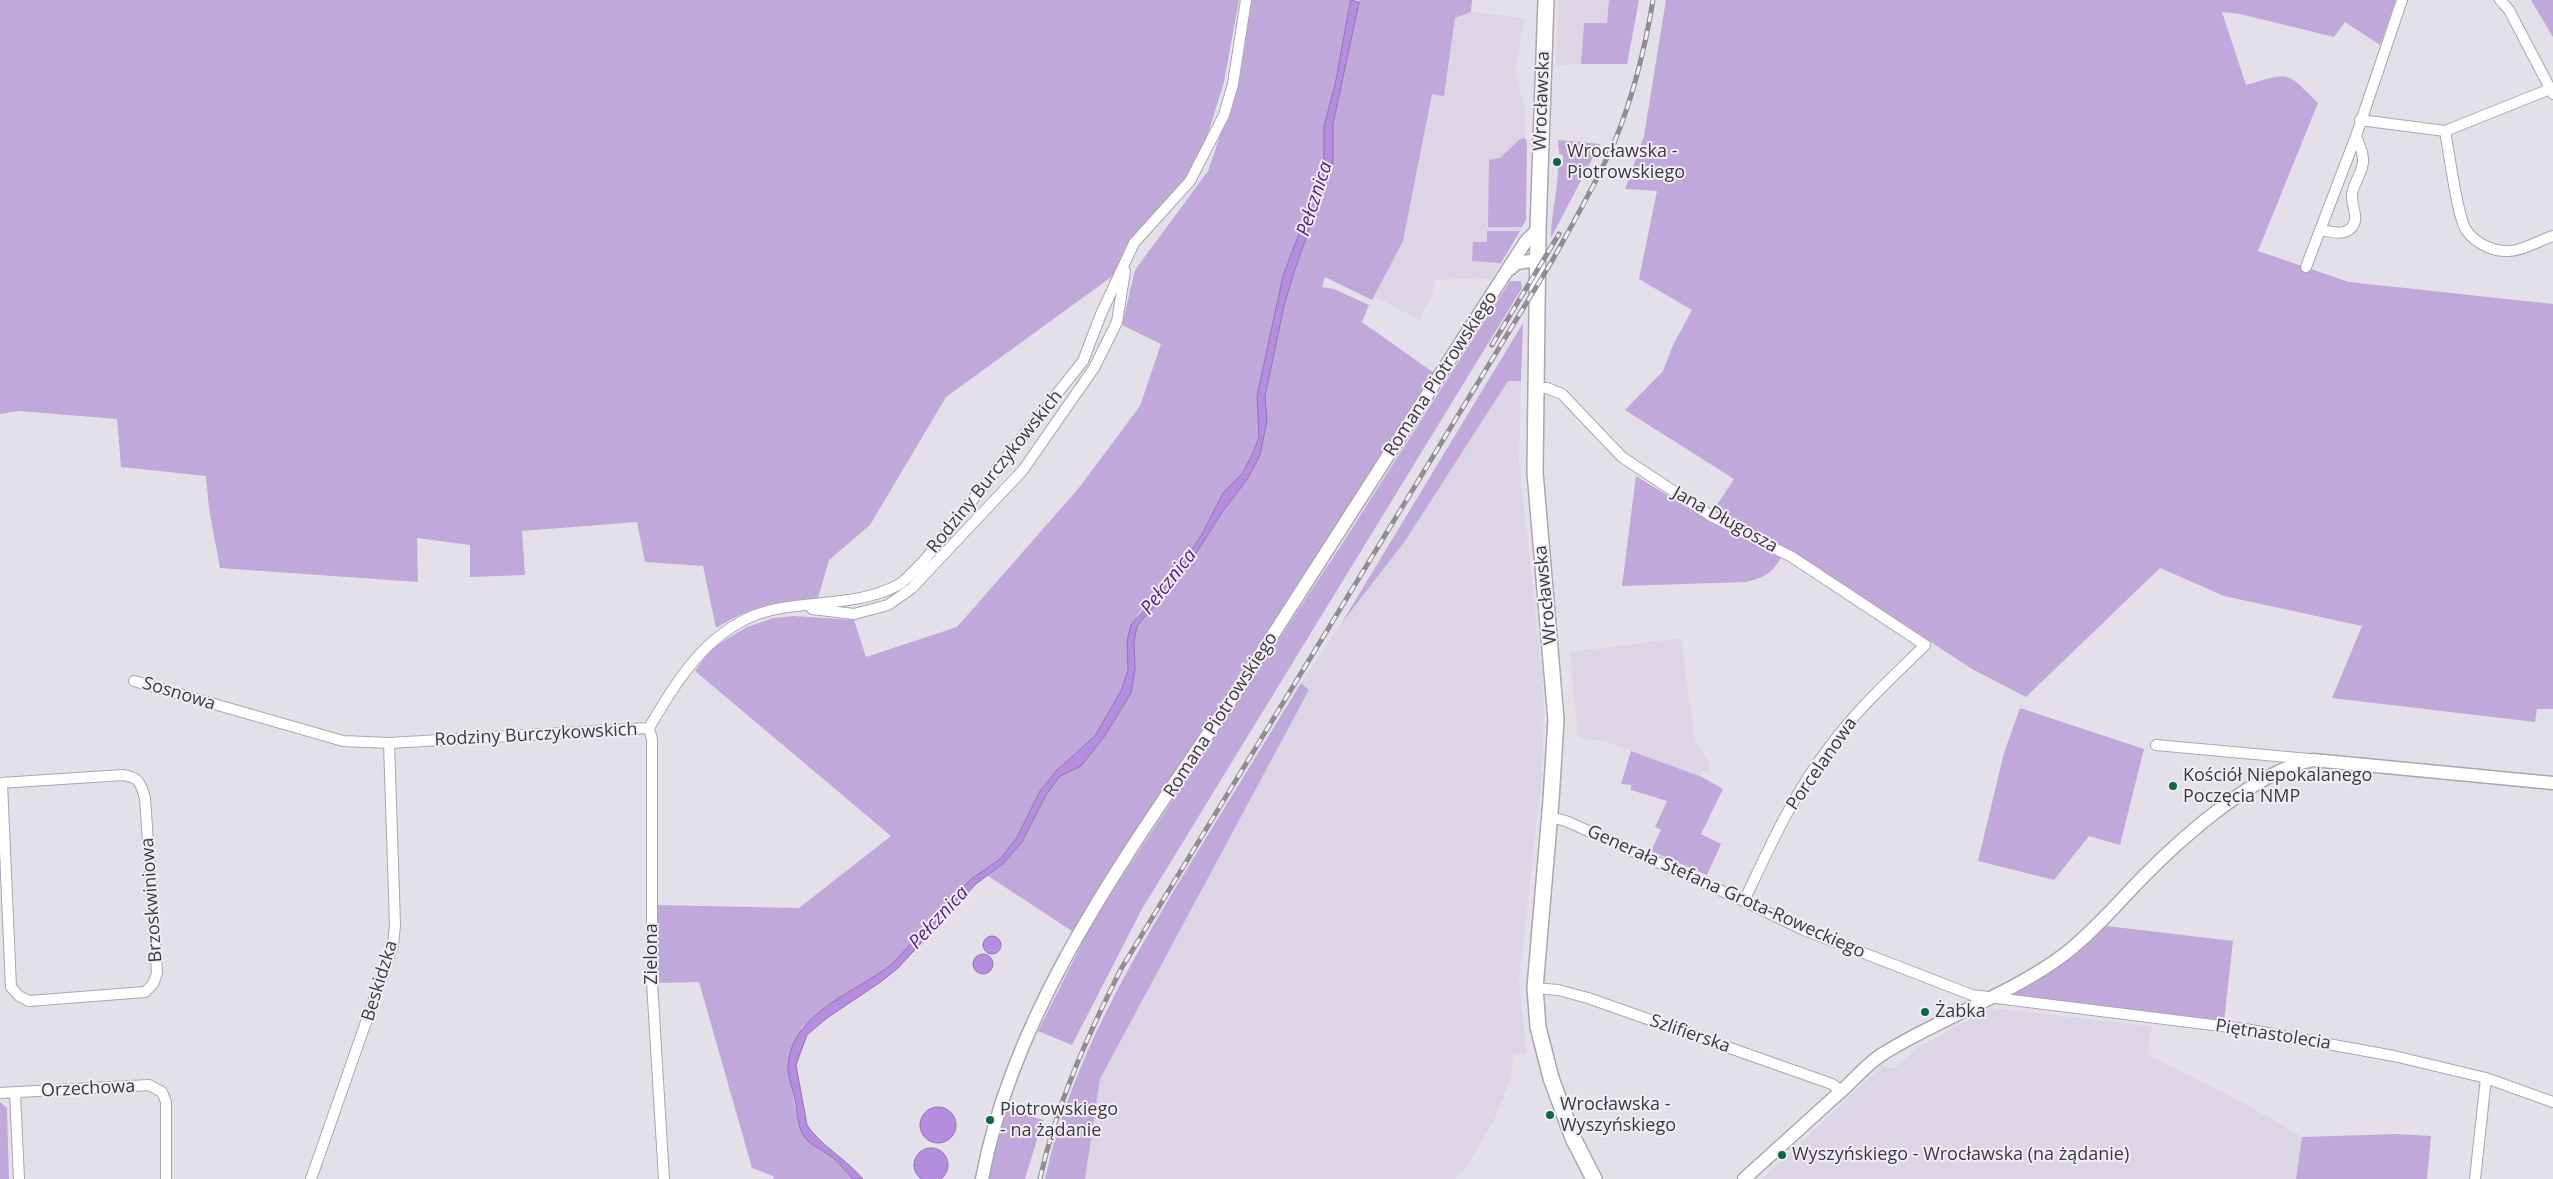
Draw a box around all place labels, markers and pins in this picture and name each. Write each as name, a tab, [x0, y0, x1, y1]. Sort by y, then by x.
place label: Wrocławska - Piotrowskiego	[1567, 141, 1685, 183]
marker: Wrocławska - Piotrowskiego	[1551, 156, 1563, 168]
place label: Kościół Niepokalanego Poczęcia NMP	[2183, 765, 2372, 808]
marker: Kościół Niepokalanego Poczęcia NMP	[2167, 780, 2179, 792]
place label: Żabka	[1935, 1001, 1986, 1023]
marker: Żabka	[1919, 1006, 1931, 1018]
place label: Wrocławska - Wyszyńskiego	[1560, 1094, 1676, 1136]
place label: Piotrowskiego - na żądanie	[1000, 1099, 1118, 1142]
marker: Wrocławska - Wyszyńskiego	[1544, 1109, 1556, 1121]
marker: Piotrowskiego - na żądanie	[984, 1114, 996, 1126]
place label: Wyszyńskiego - Wrocławska (na żądanie)	[1792, 1144, 2129, 1166]
marker: Wyszyńskiego - Wrocławska (na żądanie)	[1776, 1149, 1788, 1161]

